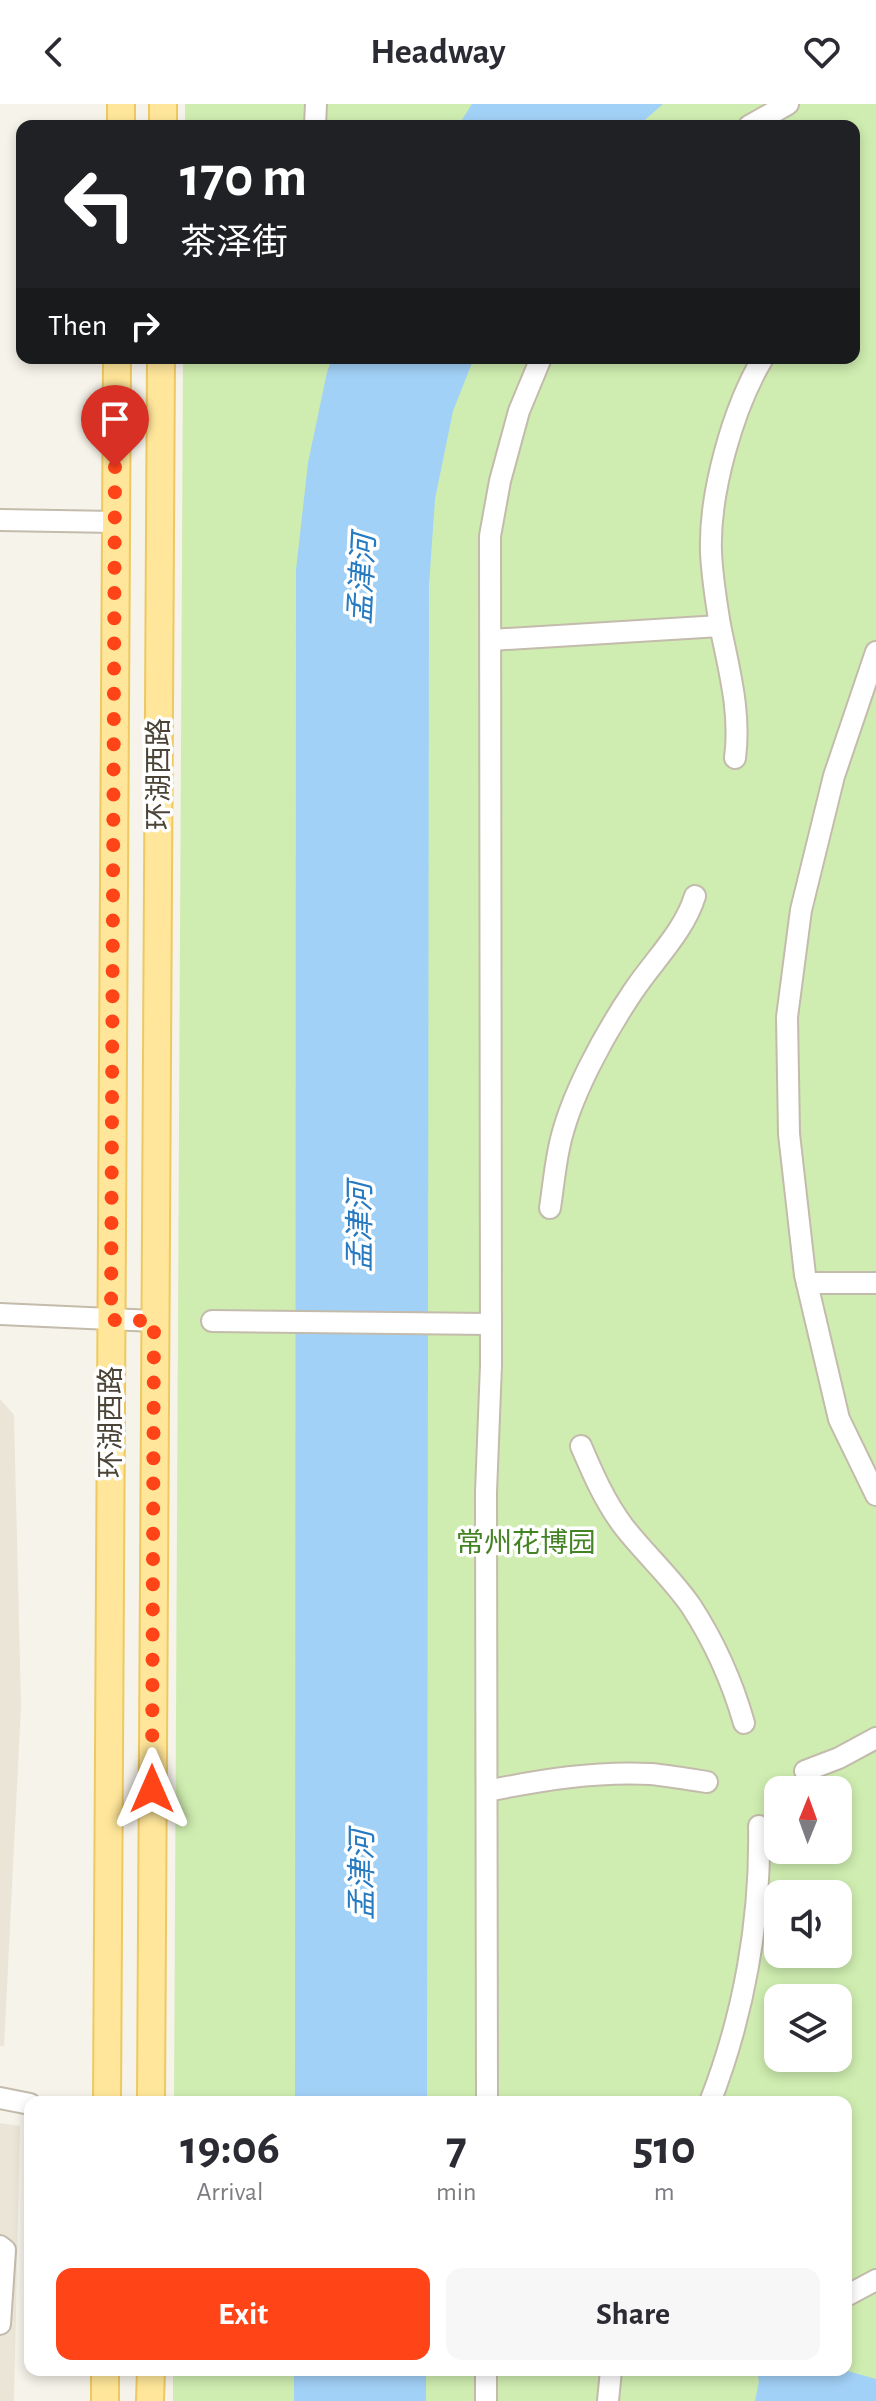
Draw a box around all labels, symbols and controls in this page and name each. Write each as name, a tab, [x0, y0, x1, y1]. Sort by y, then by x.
icon: back	[32, 30, 76, 74]
icon: heart	[800, 30, 844, 74]
text: Headway	[370, 34, 506, 70]
text: 170 m	[180, 150, 307, 206]
icon: left	[48, 152, 152, 256]
text: 茶泽街	[180, 225, 288, 261]
icon: right	[123, 304, 167, 348]
text: Then	[48, 311, 107, 341]
pin	[81, 385, 149, 467]
icon: arrive	[93, 397, 137, 441]
water label: 孟津河	[344, 528, 381, 625]
street label: 环湖西路	[144, 718, 174, 830]
water label: 孟津河	[344, 1177, 376, 1272]
street label: 环湖西路	[96, 1366, 126, 1478]
park label: 常州花博园	[456, 1528, 596, 1558]
position arrow	[110, 1747, 194, 1831]
north arrow	[764, 1776, 852, 1864]
map controls	[764, 1776, 852, 2072]
water label: 孟津河	[346, 1825, 378, 1920]
button: sound	[764, 1880, 852, 1968]
button: layers	[764, 1984, 852, 2072]
text: 19:06	[180, 2125, 280, 2173]
text: 7	[446, 2125, 467, 2173]
text: 510	[633, 2125, 696, 2173]
text: Arrival	[197, 2179, 263, 2205]
text: min	[436, 2179, 477, 2205]
text: m	[654, 2179, 675, 2205]
button: Exit	[56, 2268, 430, 2360]
button: Share	[446, 2268, 820, 2360]

